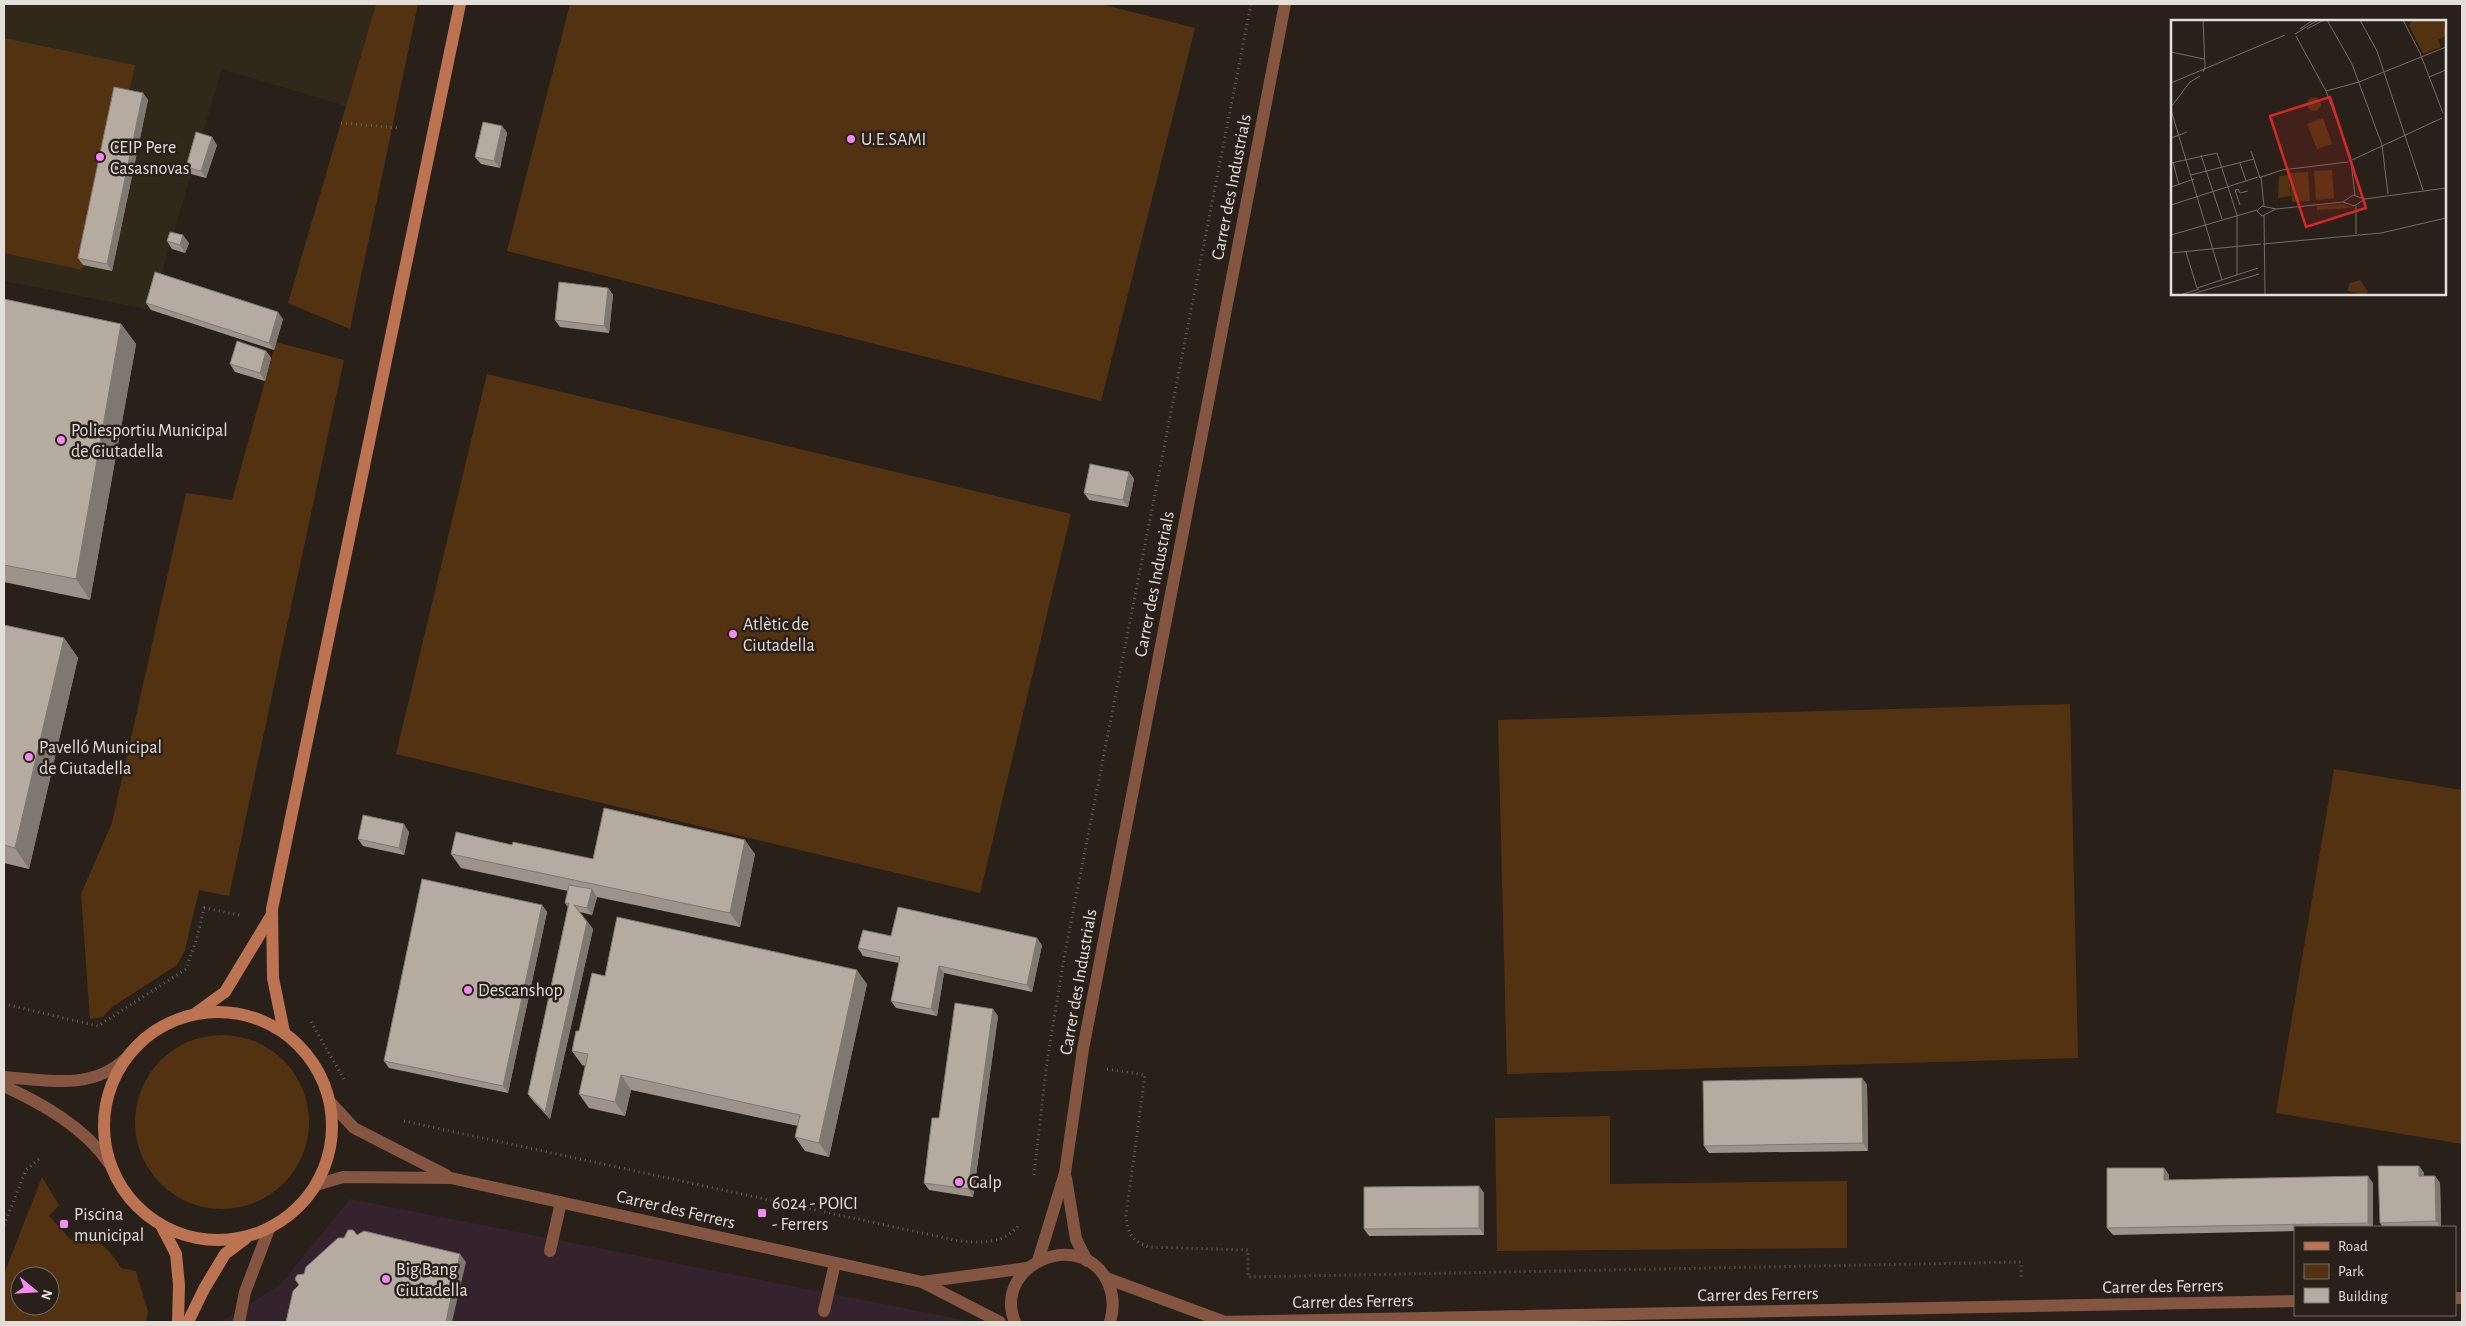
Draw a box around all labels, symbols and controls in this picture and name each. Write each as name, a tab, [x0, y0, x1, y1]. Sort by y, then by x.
inset map	[2171, 20, 2446, 295]
street label: Carrer des Industrials	[1209, 113, 1255, 261]
place label: U.E.SAMI	[861, 131, 926, 149]
marker: U.E.SAMI	[845, 133, 857, 145]
place label: CEIP Pere Casasnovas	[110, 139, 190, 178]
marker: CEIP Pere Casasnovas	[94, 151, 106, 163]
place label: Poliesportiu Municipal de Ciutadella	[71, 422, 228, 461]
marker: Poliesportiu Municipal de Ciutadella	[55, 434, 67, 446]
street label: Carrer des Industrials	[1132, 510, 1178, 658]
place label: Atlètic de Ciutadella	[743, 616, 815, 655]
marker: Atlètic de Ciutadella	[727, 628, 739, 640]
place label: Pavelló Municipal de Ciutadella	[39, 739, 162, 778]
marker: Pavelló Municipal de Ciutadella	[23, 751, 35, 763]
street label: Carrer des Industrials	[1057, 908, 1101, 1057]
place label: Descanshop	[478, 982, 563, 1000]
marker: Descanshop	[462, 984, 474, 996]
place label: Galp	[969, 1174, 1002, 1192]
marker: Galp	[953, 1176, 965, 1188]
street label: Carrer des Ferrers	[615, 1188, 737, 1232]
place label: 6024 - POICI - Ferrers	[772, 1195, 858, 1234]
place label: Piscina municipal	[74, 1206, 144, 1245]
marker: 6024 - POICI - Ferrers	[756, 1207, 768, 1219]
marker: Piscina municipal	[58, 1218, 70, 1230]
legend	[2294, 1226, 2456, 1316]
text: Road	[2338, 1239, 2368, 1254]
place label: Big Bang Ciutadella	[396, 1261, 468, 1300]
text: Park	[2338, 1264, 2364, 1279]
north arrow	[10, 1266, 60, 1316]
marker: Big Bang Ciutadella	[380, 1273, 392, 1285]
street label: Carrer des Ferrers	[2102, 1277, 2224, 1297]
street label: Carrer des Ferrers	[1697, 1285, 1819, 1305]
text: N	[38, 1288, 55, 1302]
text: Building	[2338, 1289, 2388, 1304]
street label: Carrer des Ferrers	[1292, 1292, 1414, 1312]

